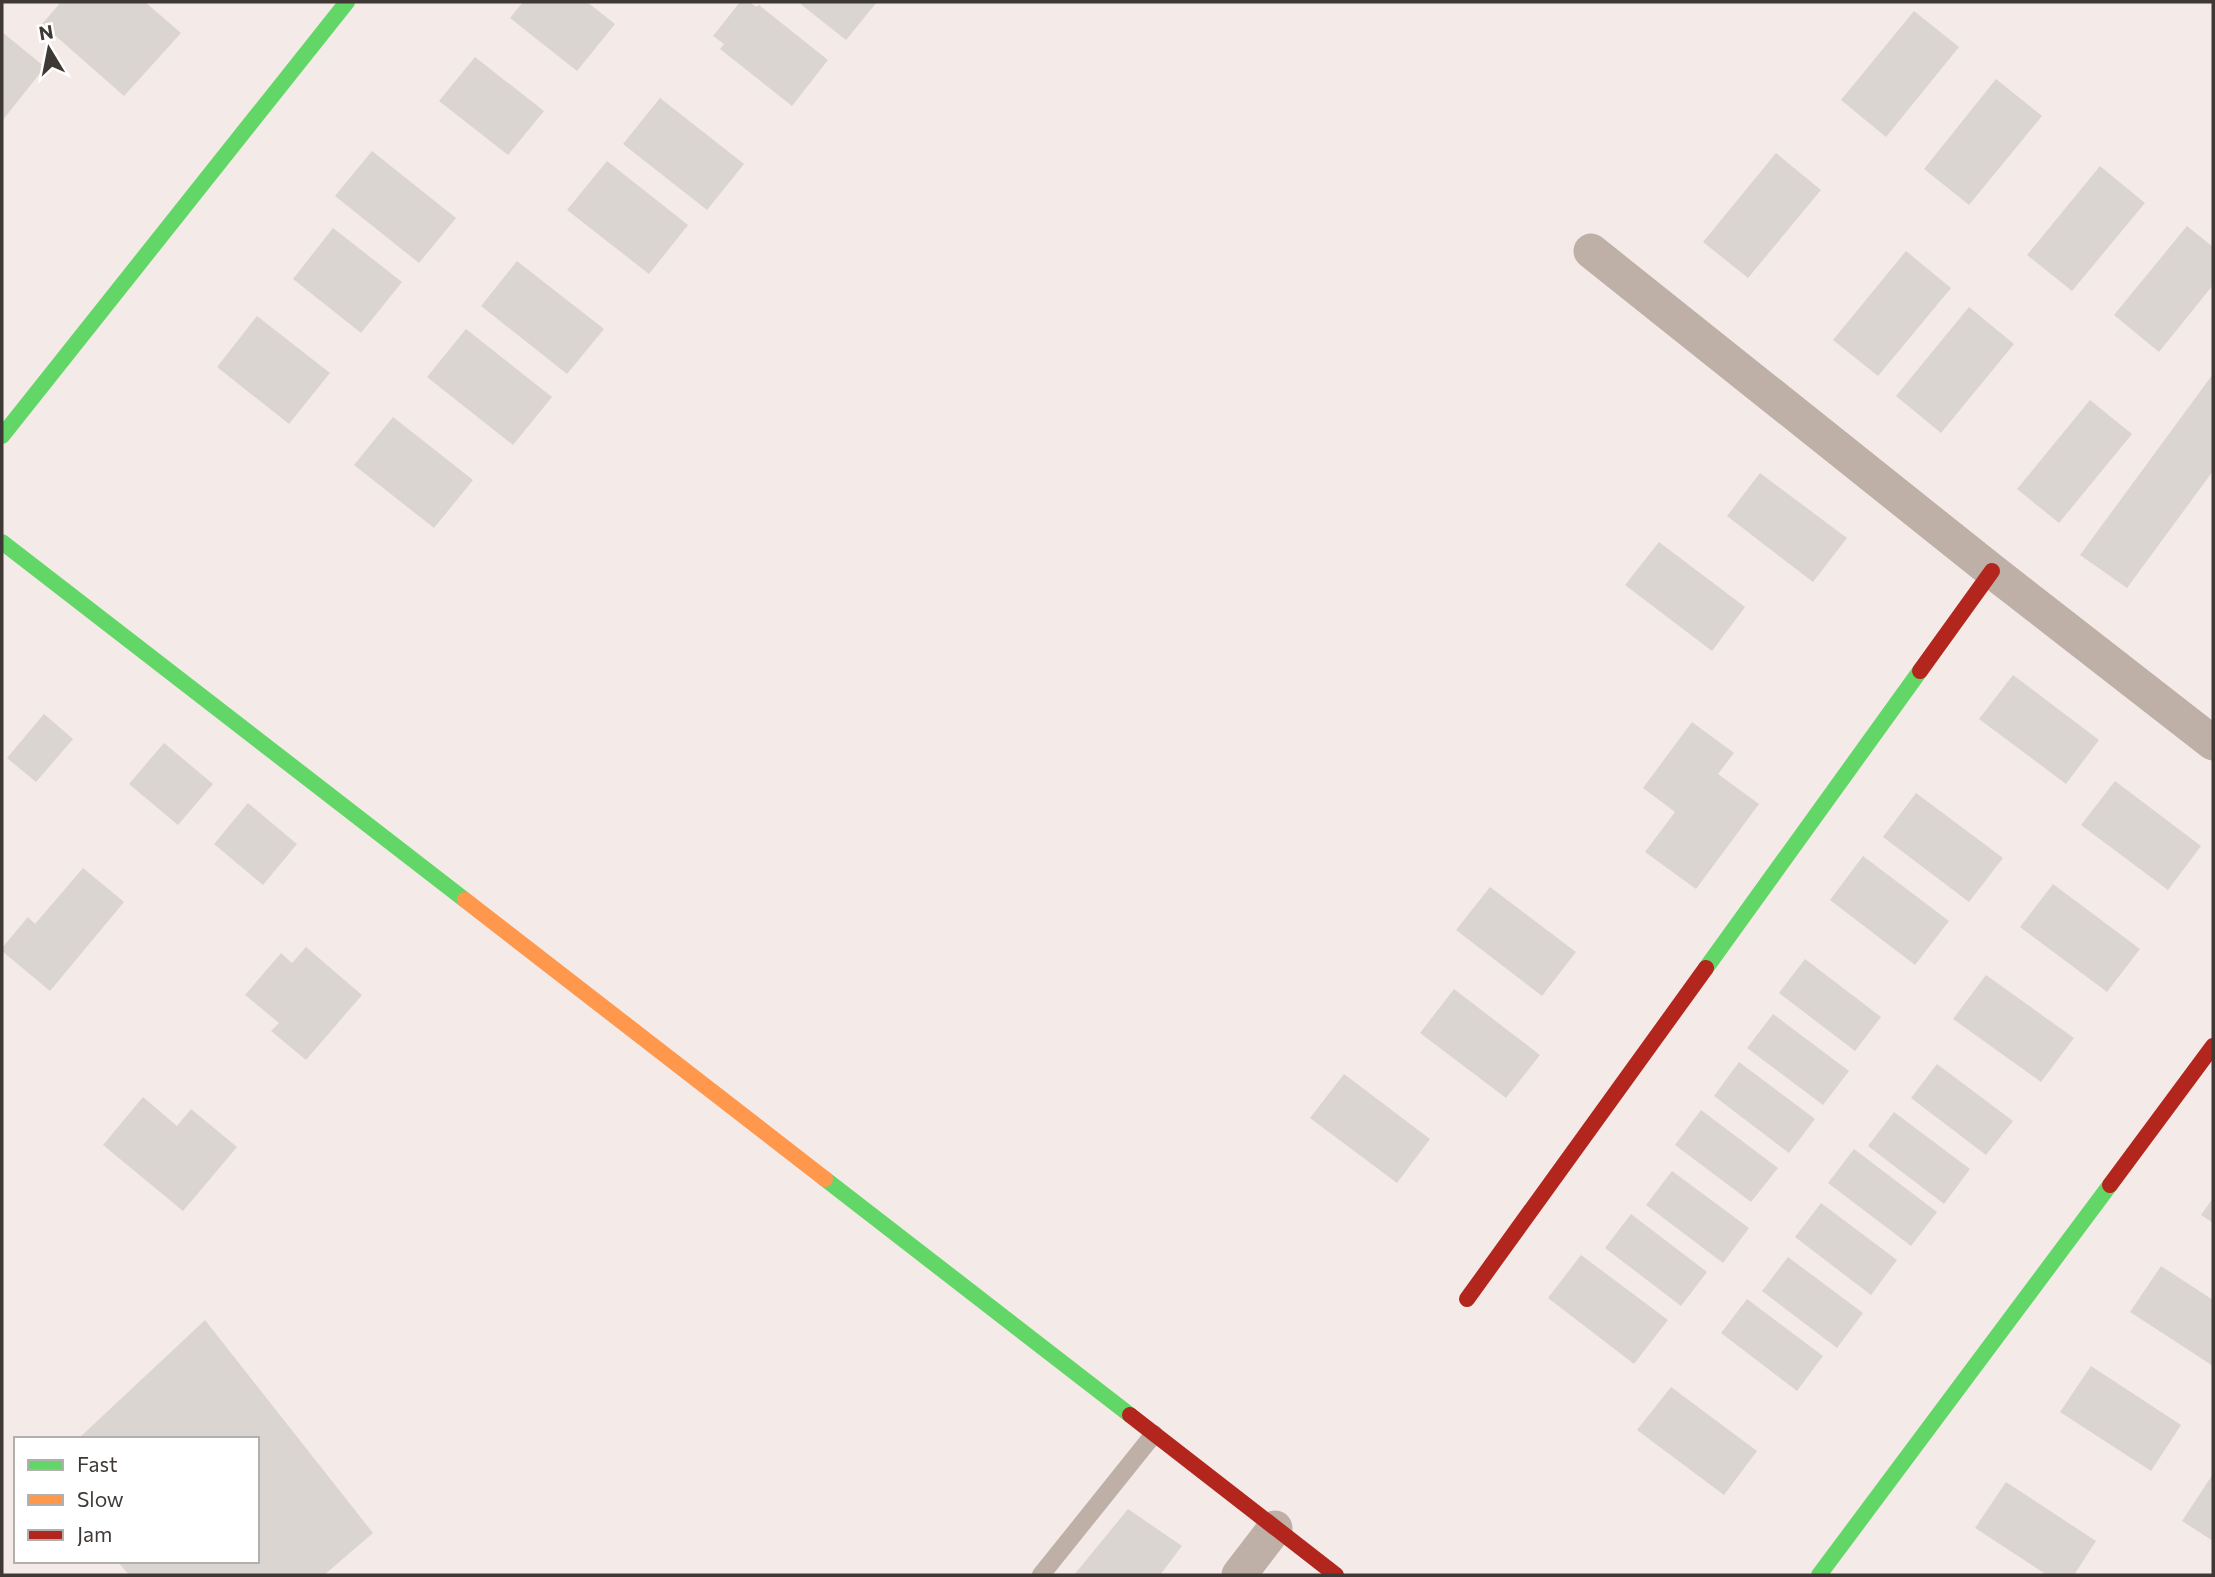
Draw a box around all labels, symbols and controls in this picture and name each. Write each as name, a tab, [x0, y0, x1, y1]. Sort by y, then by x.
north arrow	[14, 14, 84, 84]
text: N	[37, 19, 55, 44]
legend	[14, 1437, 259, 1563]
text: Fast	[77, 1451, 118, 1476]
text: Slow	[77, 1486, 124, 1511]
text: Jam	[77, 1521, 112, 1546]

